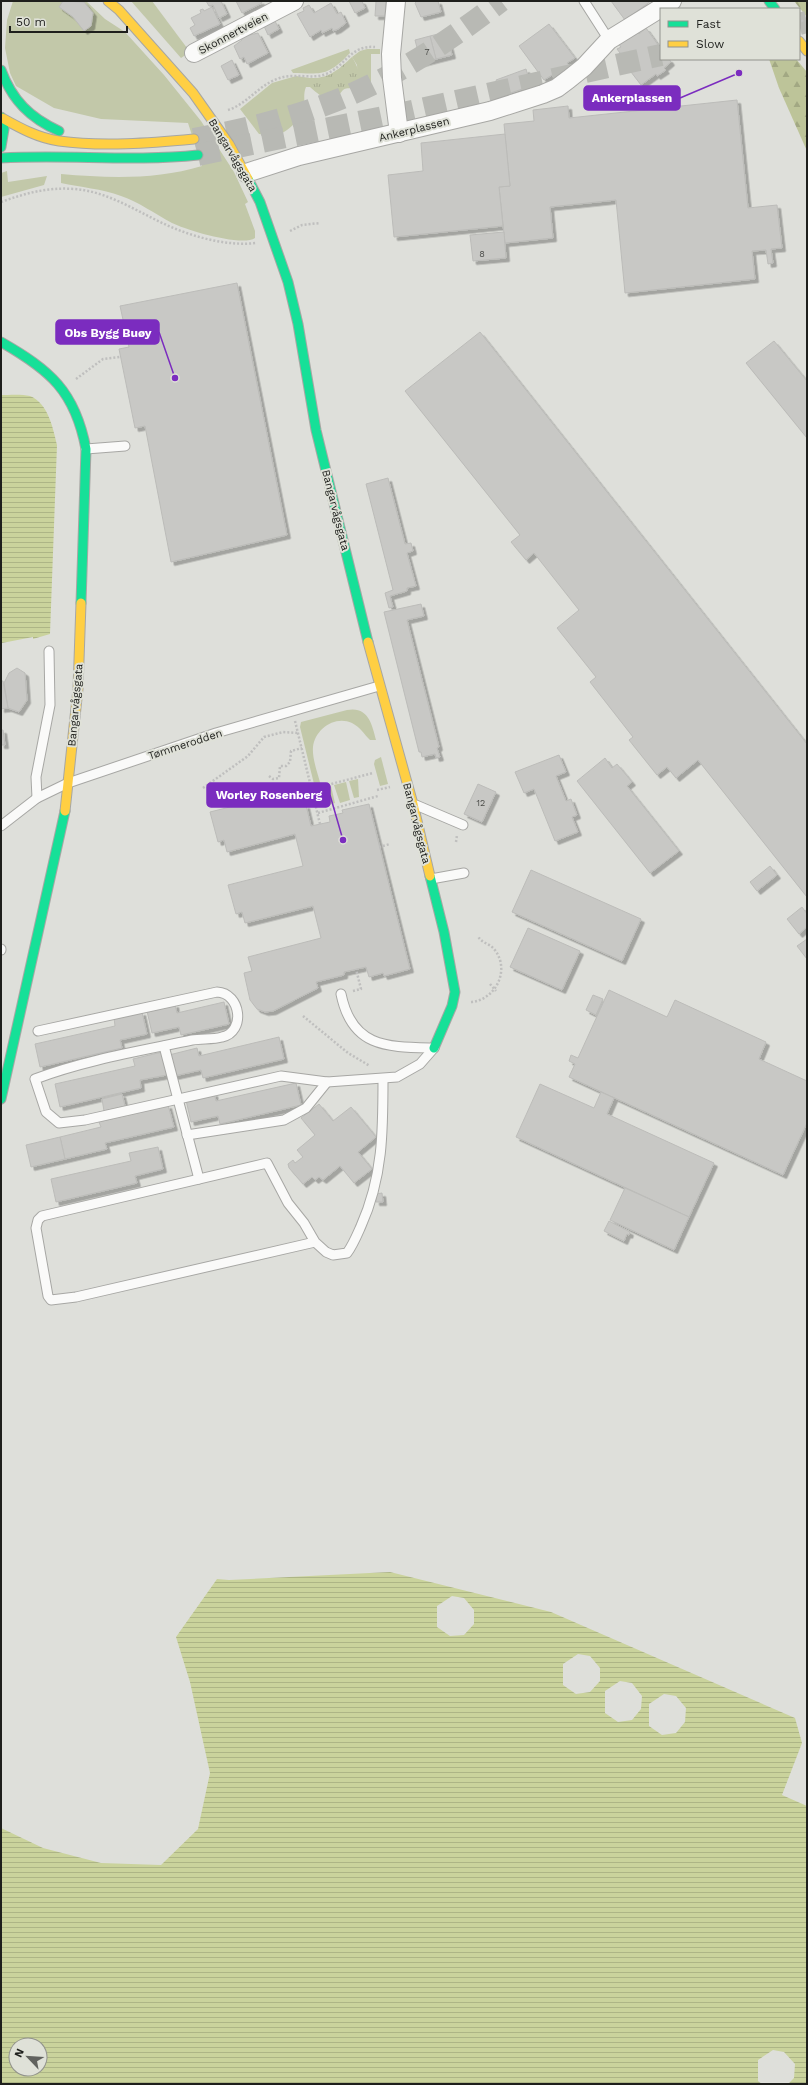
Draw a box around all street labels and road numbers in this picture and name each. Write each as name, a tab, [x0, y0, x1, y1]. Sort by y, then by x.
street label: Skonnertveien	[196, 10, 270, 57]
street label: Ankerplassen	[378, 114, 451, 145]
street label: Bangarvågsgata	[206, 116, 260, 194]
street label: Bangarvågsgata	[319, 468, 352, 552]
street label: Bangarvågsgata	[65, 663, 86, 747]
street label: Tømmerodden	[146, 726, 224, 763]
street label: Bangarvågsgata	[400, 781, 433, 865]

